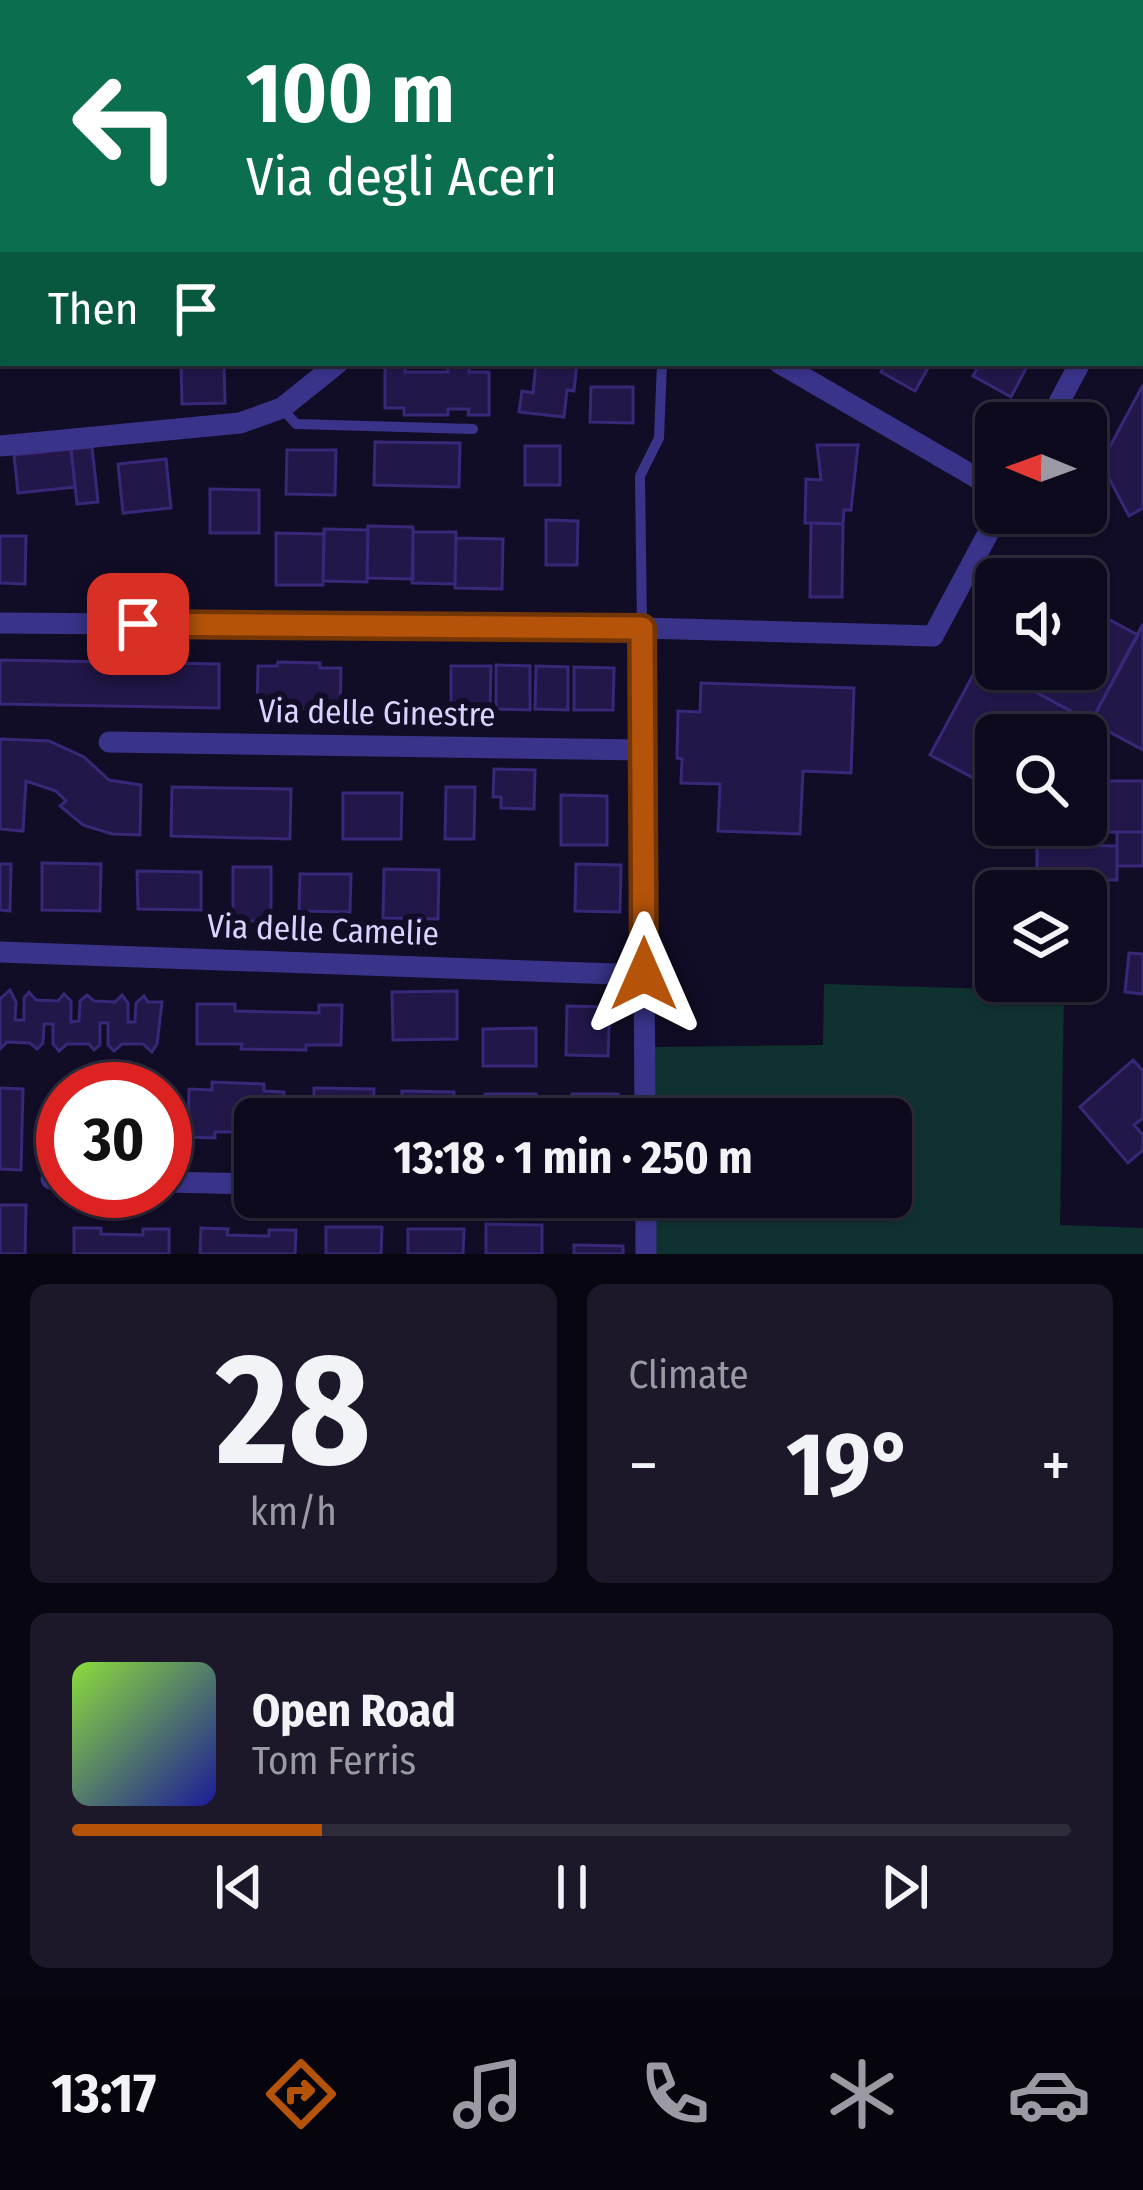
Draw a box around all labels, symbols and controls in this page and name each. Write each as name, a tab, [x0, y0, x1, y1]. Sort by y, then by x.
text: 100 m	[246, 43, 455, 144]
icon: left	[48, 48, 204, 204]
text: Via degli Aceri	[246, 145, 557, 209]
icon: arrive	[163, 276, 229, 342]
text: Then	[48, 282, 139, 336]
north arrow	[975, 402, 1107, 534]
map controls	[975, 402, 1107, 1002]
button: sound	[975, 558, 1107, 690]
pin	[87, 573, 189, 675]
icon: arrive	[105, 591, 171, 657]
street label: Via delle Ginestre	[258, 691, 496, 735]
button: search	[975, 714, 1107, 846]
button: layers	[975, 870, 1107, 1002]
street label: Via delle Camelie	[206, 906, 440, 954]
position arrow	[581, 911, 707, 1037]
speed limit sign: 30	[36, 1062, 192, 1218]
text: 13:18 · 1 min · 250 m	[393, 1131, 753, 1185]
text: 28	[216, 1317, 371, 1504]
text: Climate	[629, 1352, 749, 1398]
text: 19°	[786, 1411, 913, 1519]
text: −	[629, 1426, 658, 1505]
text: +	[1041, 1426, 1071, 1505]
text: km/h	[250, 1489, 337, 1535]
text: Open Road	[252, 1684, 456, 1738]
text: Tom Ferris	[252, 1738, 416, 1784]
icon: previous	[206, 1854, 272, 1920]
icon: pause	[539, 1854, 605, 1920]
icon: next	[872, 1854, 938, 1920]
icon: directions	[259, 2052, 343, 2136]
icon: music	[446, 2052, 530, 2136]
icon: phone	[633, 2052, 717, 2136]
icon: climate	[820, 2052, 904, 2136]
icon: car	[1007, 2052, 1091, 2136]
text: 13:17	[52, 2062, 156, 2126]

